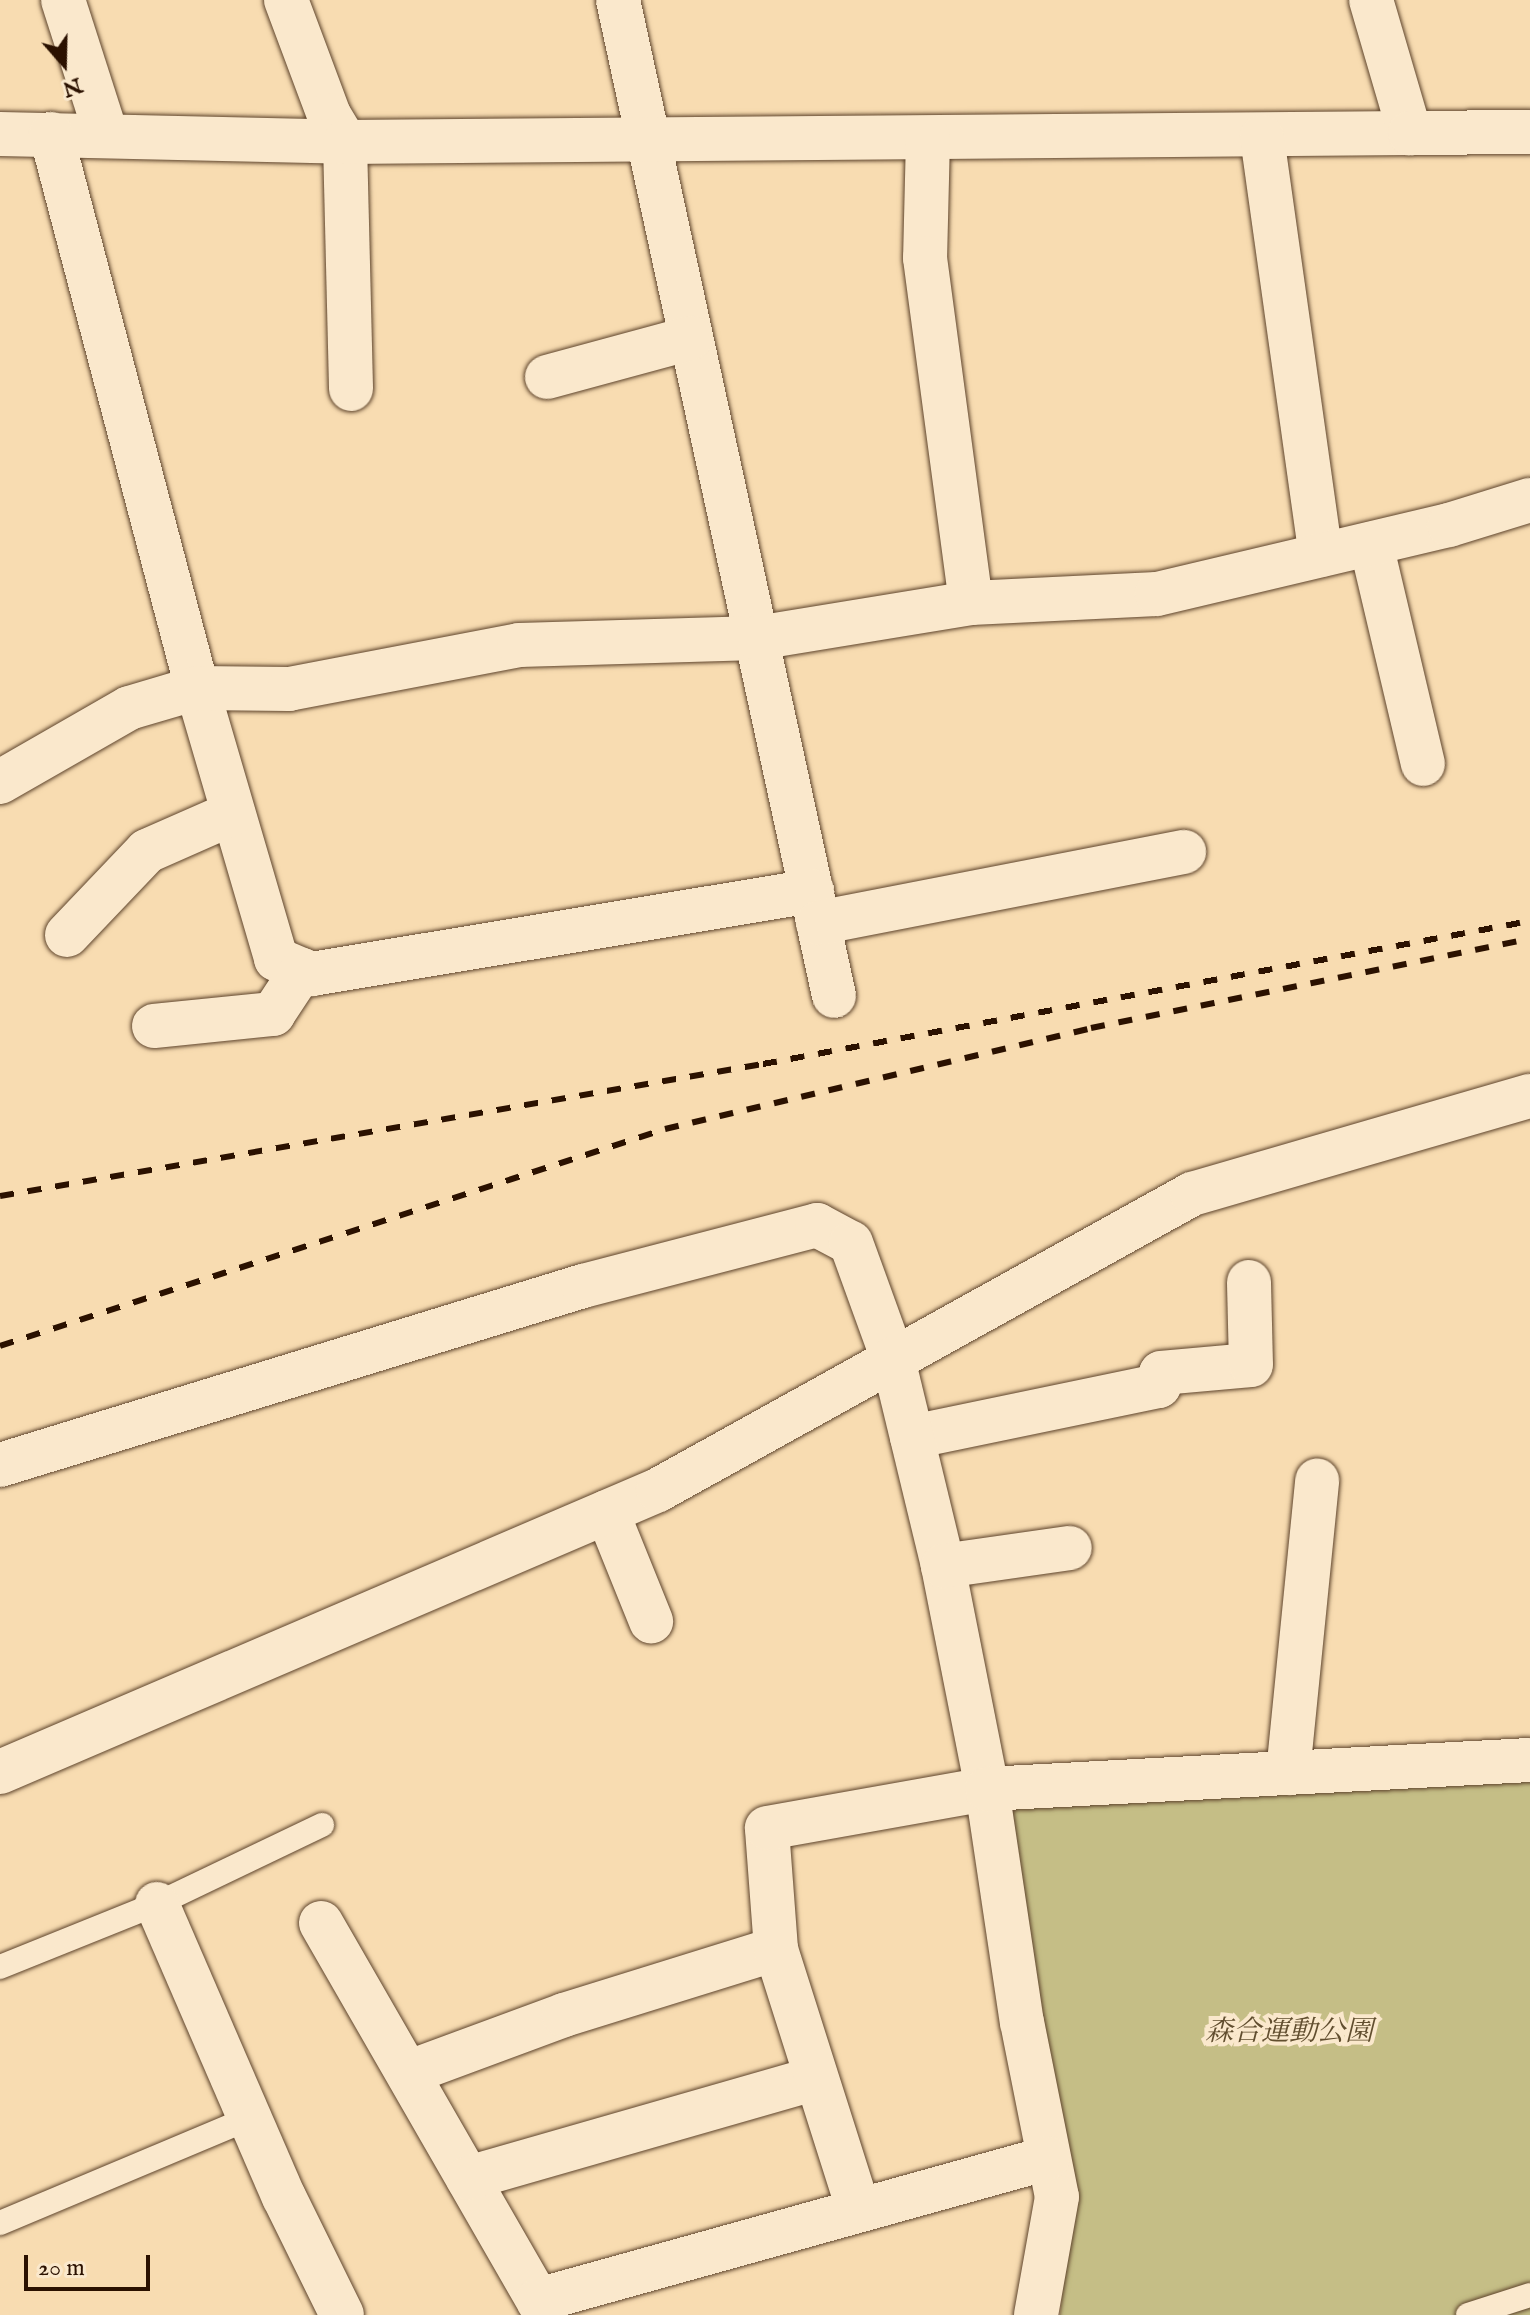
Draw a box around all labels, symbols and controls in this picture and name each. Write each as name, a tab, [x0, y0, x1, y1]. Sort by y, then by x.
north arrow	[24, 24, 104, 104]
text: N	[58, 70, 86, 103]
park label: 森合運動公園	[1205, 2016, 1373, 2050]
scale bar	[28, 2239, 154, 2289]
text: 20 m	[38, 2253, 85, 2284]

